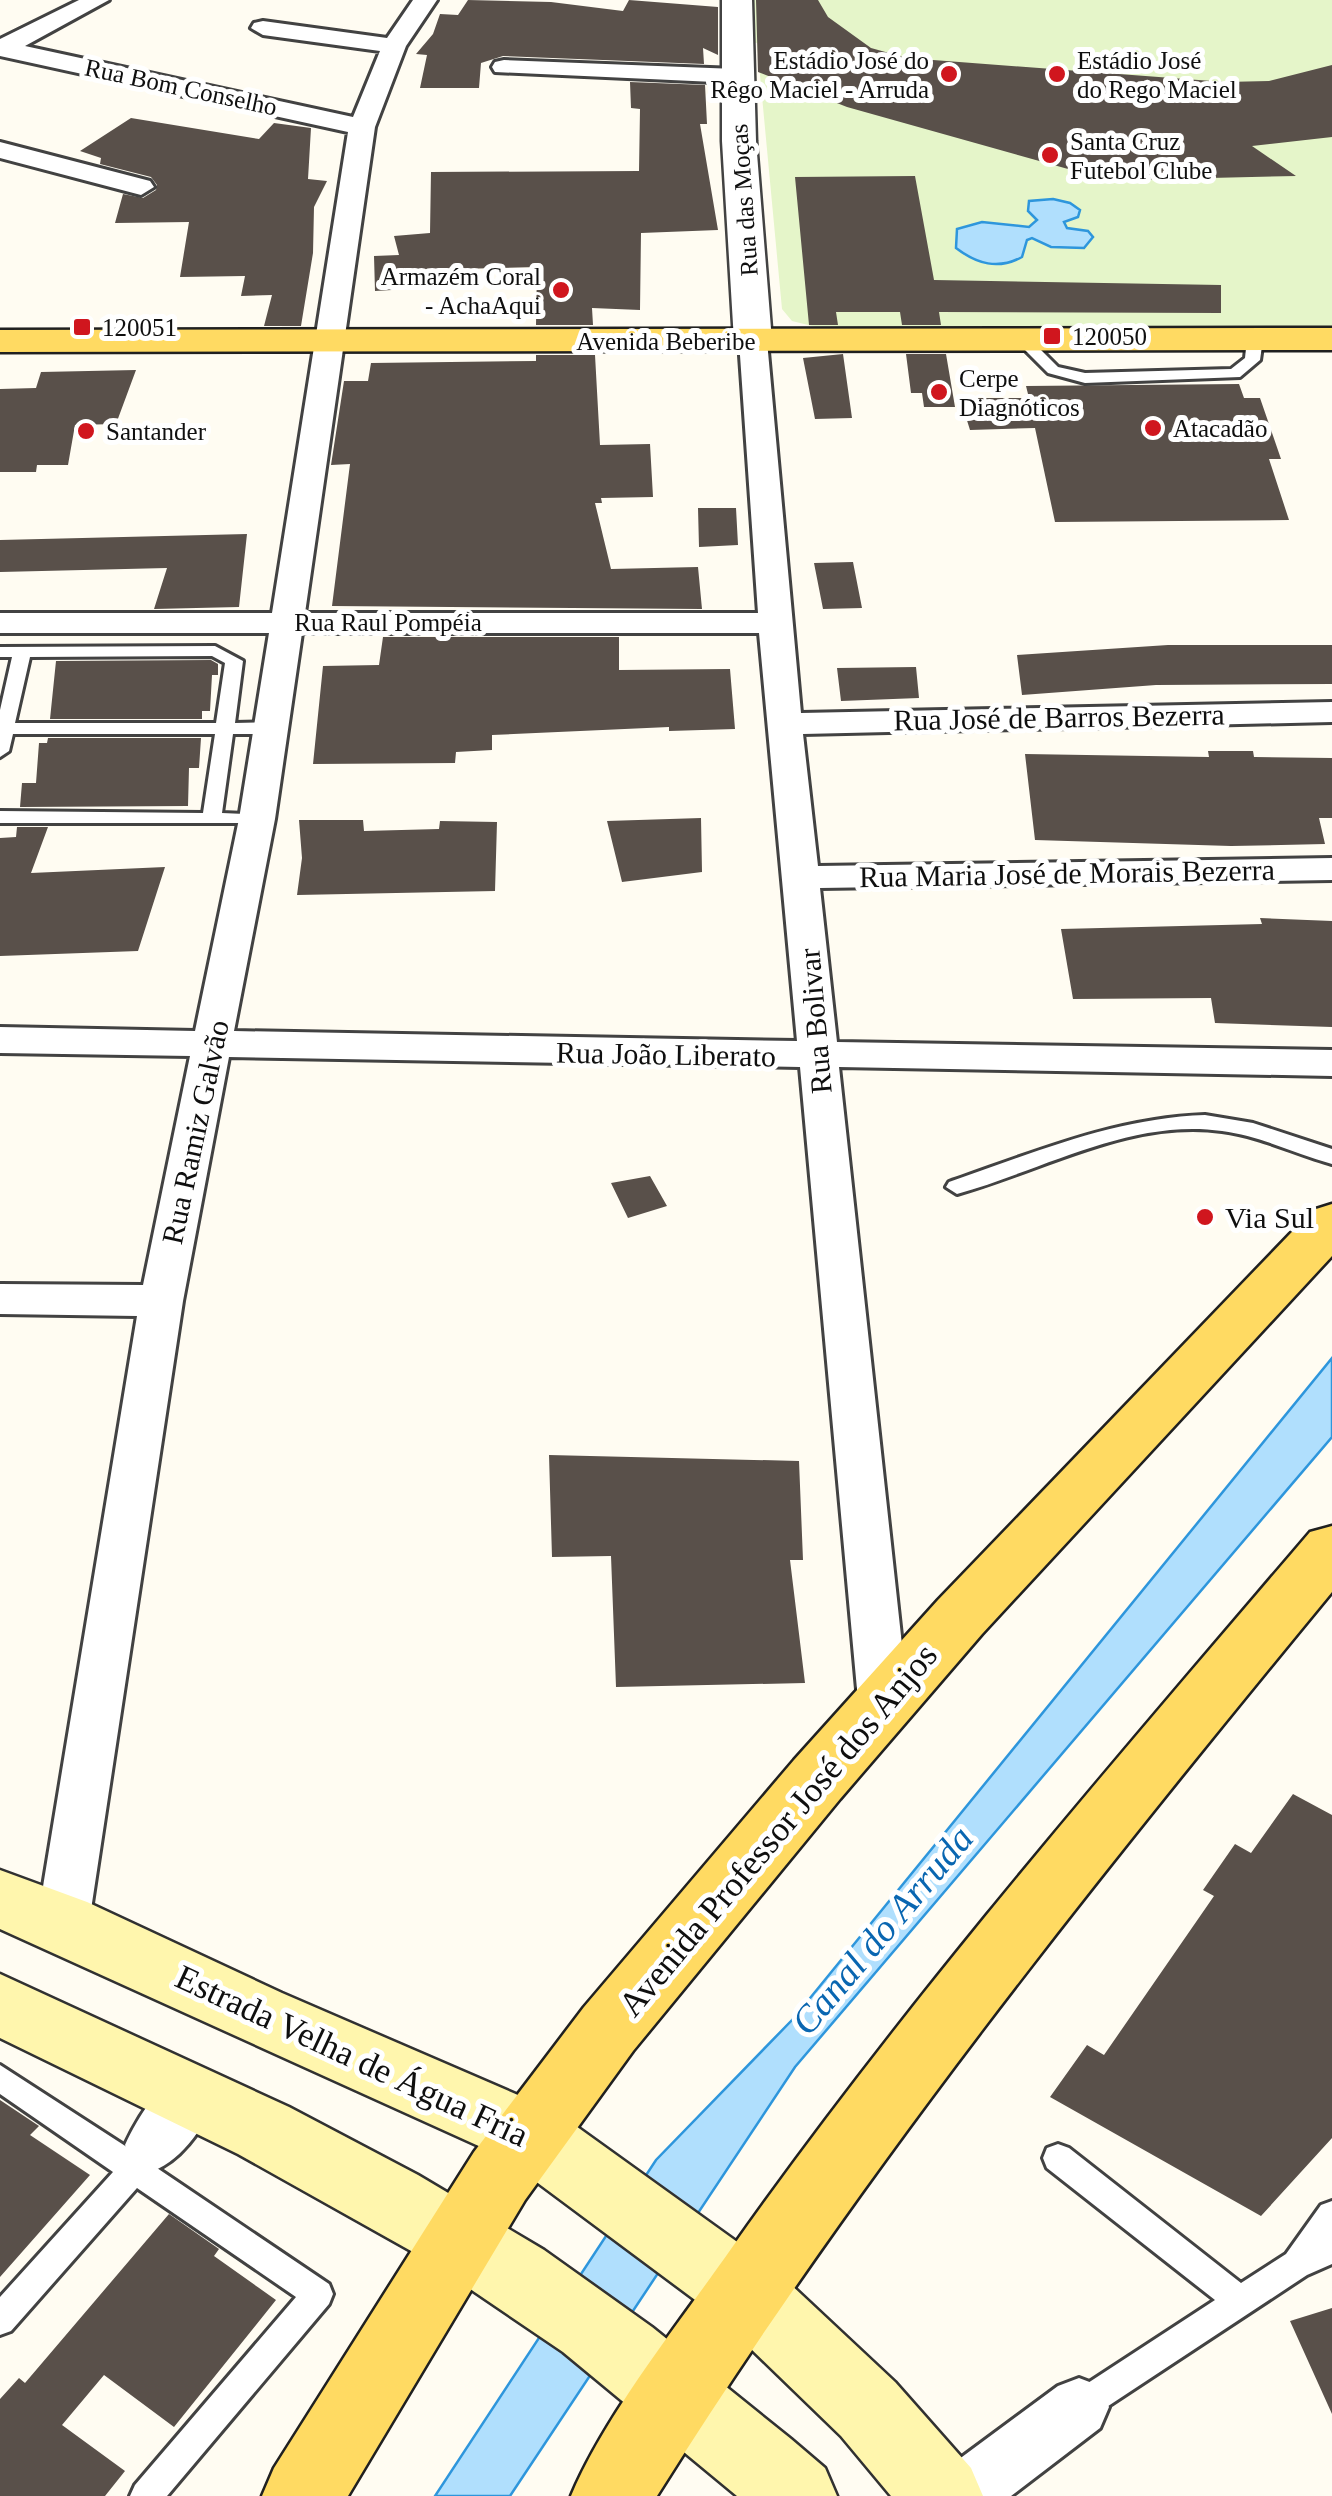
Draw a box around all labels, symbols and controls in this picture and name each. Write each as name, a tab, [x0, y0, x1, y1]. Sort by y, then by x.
place label: Estádio José do Rêgo Maciel - Arruda	[710, 47, 929, 103]
place label: Estádio José do Rego Maciel	[1077, 47, 1237, 103]
street label: Rua Bom Conselho	[82, 53, 280, 121]
marker: Estádio José do Rêgo Maciel - Arruda	[938, 63, 960, 85]
marker: Estádio José do Rego Maciel	[1046, 63, 1068, 85]
street label: Rua das Moças	[725, 123, 763, 277]
place label: Santa Cruz Futebol Clube	[1070, 128, 1212, 184]
marker: Santa Cruz Futebol Clube	[1039, 144, 1061, 166]
place label: Armazém Coral - AchaAqui	[381, 263, 541, 319]
marker: Armazém Coral - AchaAqui	[550, 279, 572, 301]
place label: 120051	[102, 314, 177, 341]
marker: 120051	[71, 316, 93, 338]
place label: 120050	[1072, 323, 1147, 350]
marker: 120050	[1041, 325, 1063, 347]
street label: Avenida Beberibe	[576, 328, 756, 355]
place label: Cerpe Diagnóticos	[959, 365, 1080, 421]
marker: Cerpe Diagnóticos	[928, 381, 950, 403]
place label: Atacadão	[1173, 415, 1267, 442]
marker: Atacadão	[1142, 417, 1164, 439]
place label: Santander	[106, 418, 207, 445]
marker: Santander	[75, 420, 97, 442]
street label: Rua Raul Pompéia	[294, 609, 482, 636]
street label: Rua José de Barros Bezerra	[893, 698, 1225, 736]
street label: Rua Maria José de Morais Bezerra	[859, 853, 1275, 893]
street label: Rua Bolivar	[792, 947, 838, 1095]
street label: Rua Ramiz Galvão	[155, 1017, 235, 1247]
street label: Rua João Liberato	[556, 1036, 776, 1072]
place label: Via Sul	[1225, 1201, 1314, 1234]
marker: Via Sul	[1194, 1206, 1216, 1228]
street label: Avenida Professor José dos Anjos	[611, 1636, 945, 2024]
water label: Canal do Arruda	[783, 1817, 981, 2043]
street label: Estrada Velha de Água Fria	[170, 1957, 535, 2155]

